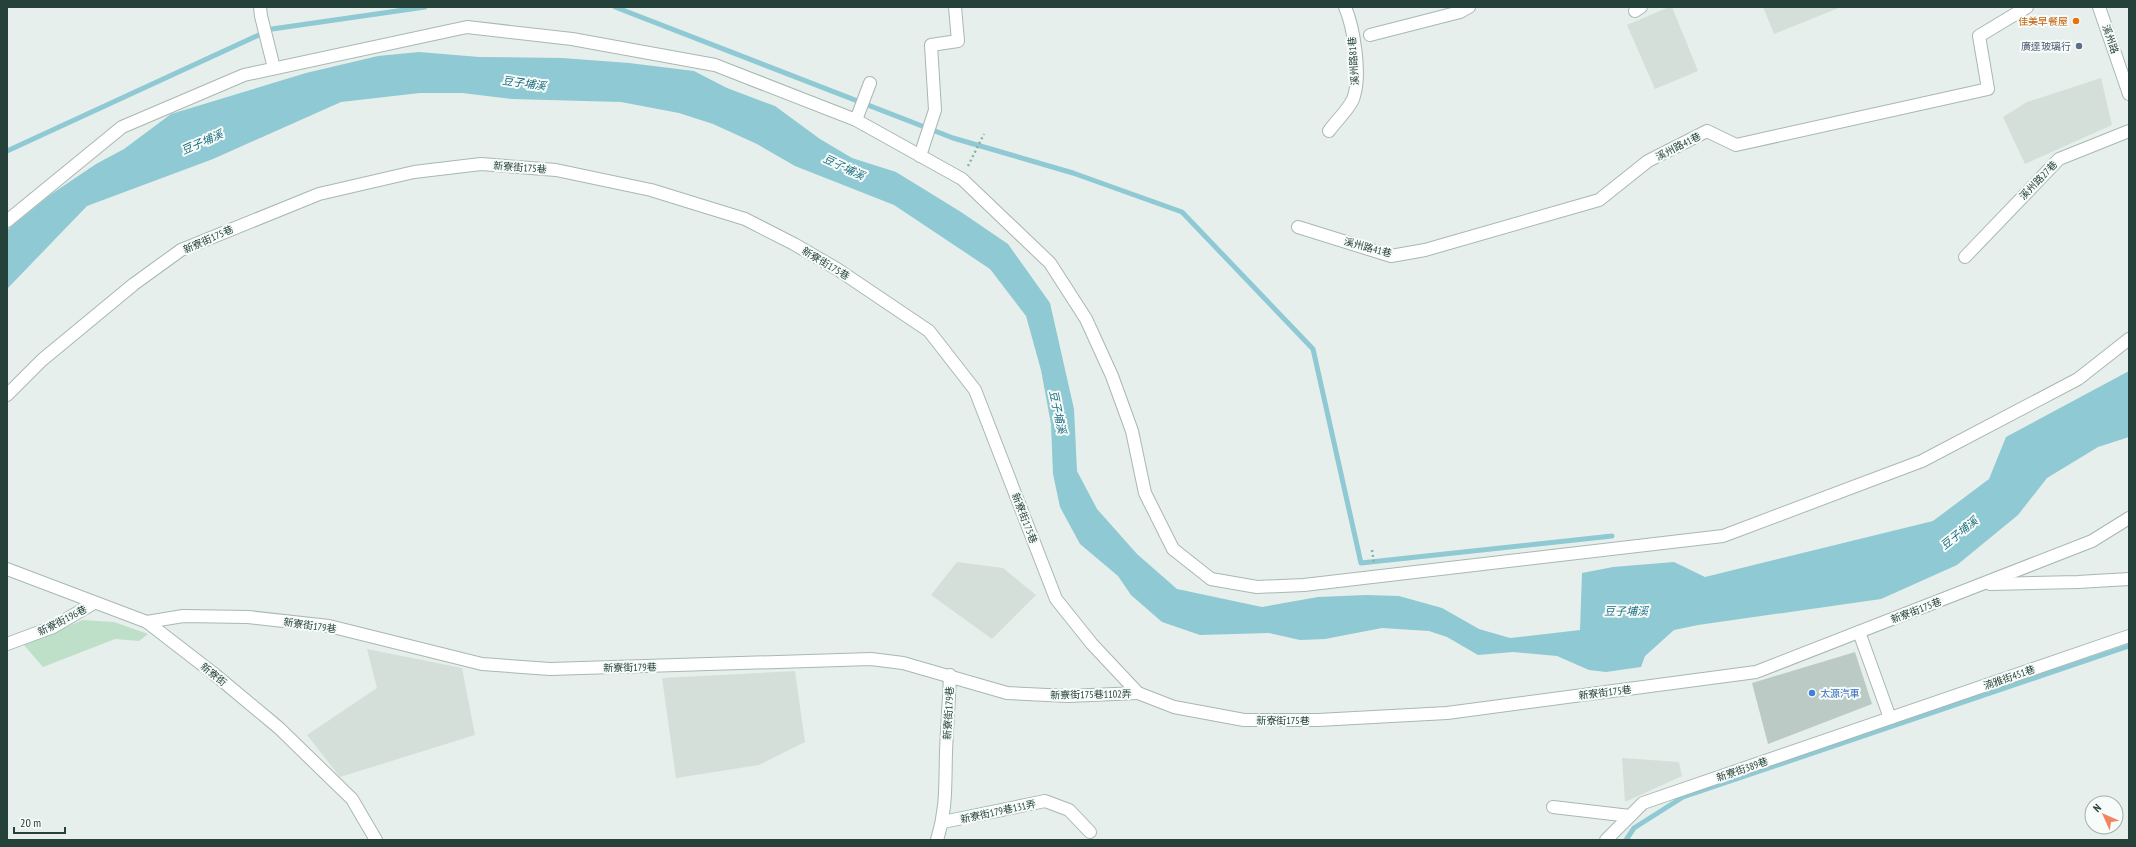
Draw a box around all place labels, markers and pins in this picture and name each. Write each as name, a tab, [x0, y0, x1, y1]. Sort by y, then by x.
place label: 佳美早餐屋	[2018, 15, 2068, 28]
marker: 佳美早餐屋	[2071, 16, 2081, 26]
place label: 廣達玻璃行	[2021, 40, 2071, 53]
marker: 廣達玻璃行	[2074, 41, 2084, 51]
place label: 太源汽車	[1820, 687, 1860, 700]
marker: 太源汽車	[1807, 688, 1817, 698]

